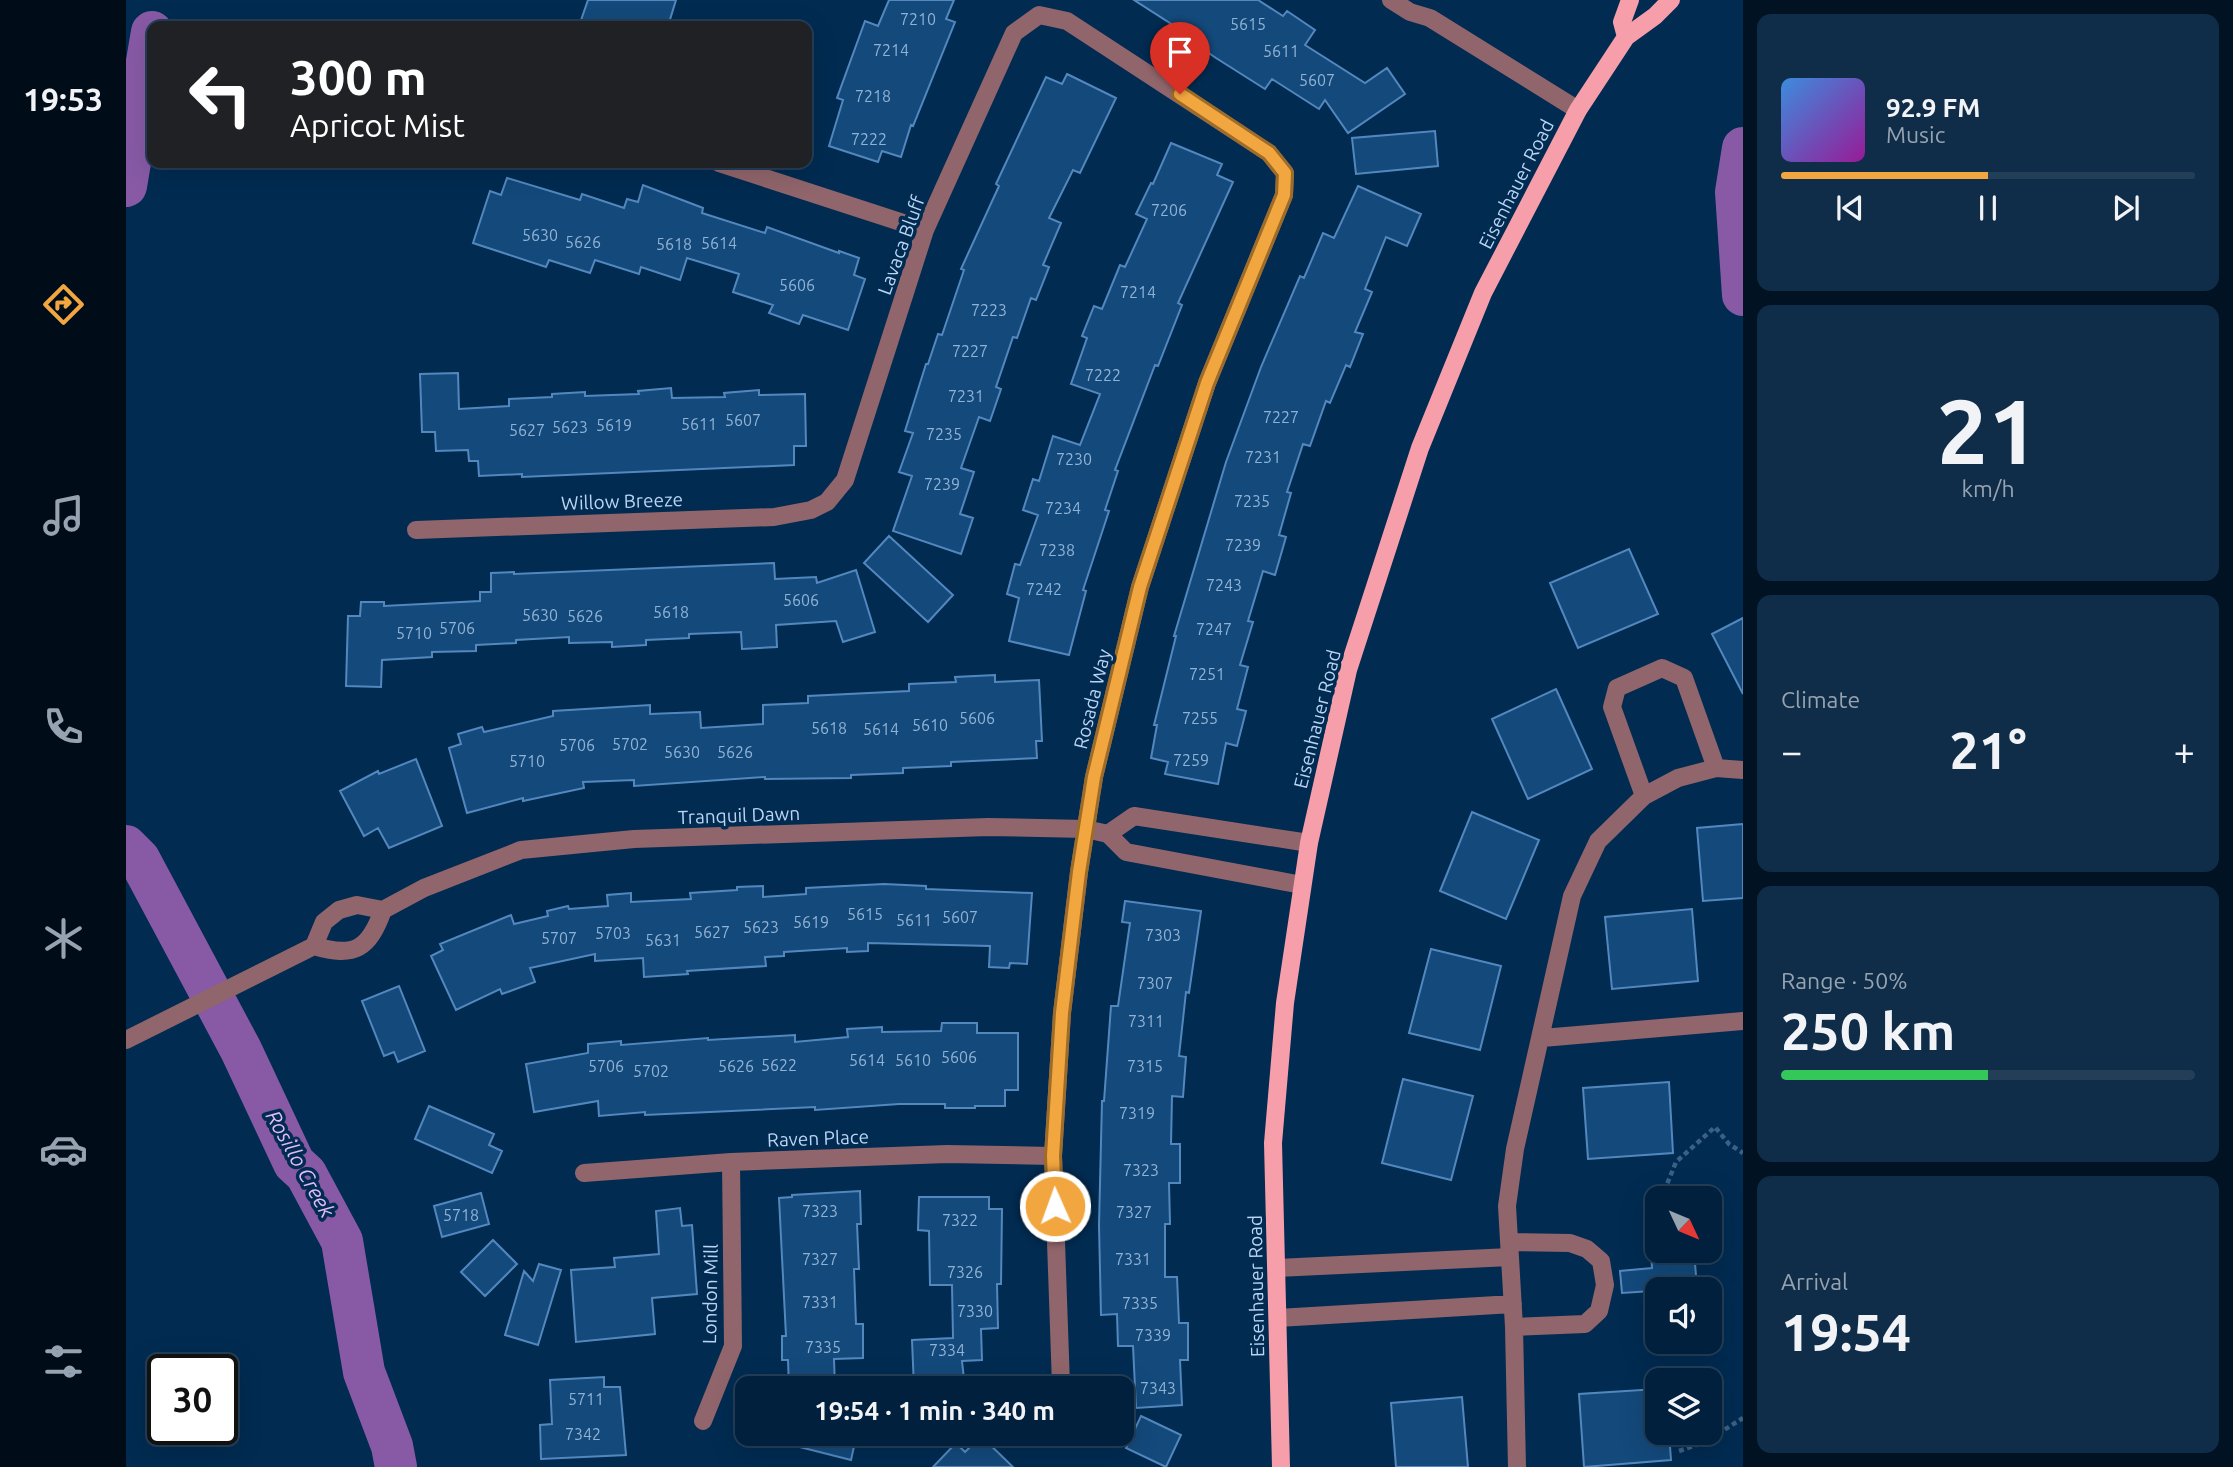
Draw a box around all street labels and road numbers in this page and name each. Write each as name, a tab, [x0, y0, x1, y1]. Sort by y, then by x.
street label: Eisenhauer Road	[1474, 116, 1558, 252]
street label: Lavaca Bluff	[873, 192, 929, 298]
street label: Willow Breeze	[561, 488, 683, 514]
street label: Rosada Way	[1069, 647, 1115, 751]
street label: Eisenhauer Road	[1289, 647, 1345, 791]
street label: Tranquil Dawn	[677, 802, 801, 828]
street label: Raven Place	[767, 1125, 869, 1151]
street label: Eisenhauer Road	[1244, 1215, 1268, 1357]
street label: London Mill	[698, 1244, 722, 1344]

